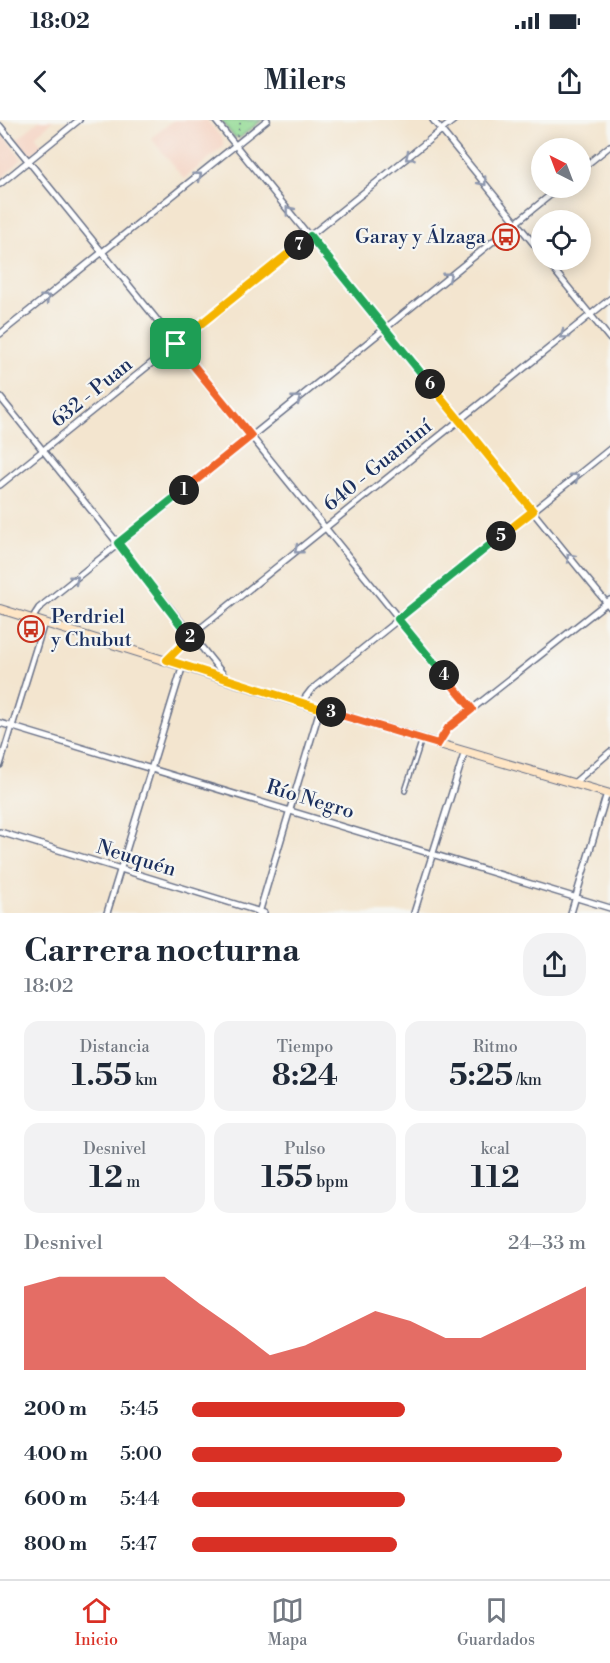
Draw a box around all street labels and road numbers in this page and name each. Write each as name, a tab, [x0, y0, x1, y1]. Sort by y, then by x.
street label: 632 - Puan	[46, 352, 138, 434]
street label: 640 - Guaminí	[319, 414, 439, 517]
street label: Río Negro	[263, 775, 357, 825]
street label: Neuquén	[93, 835, 179, 883]

